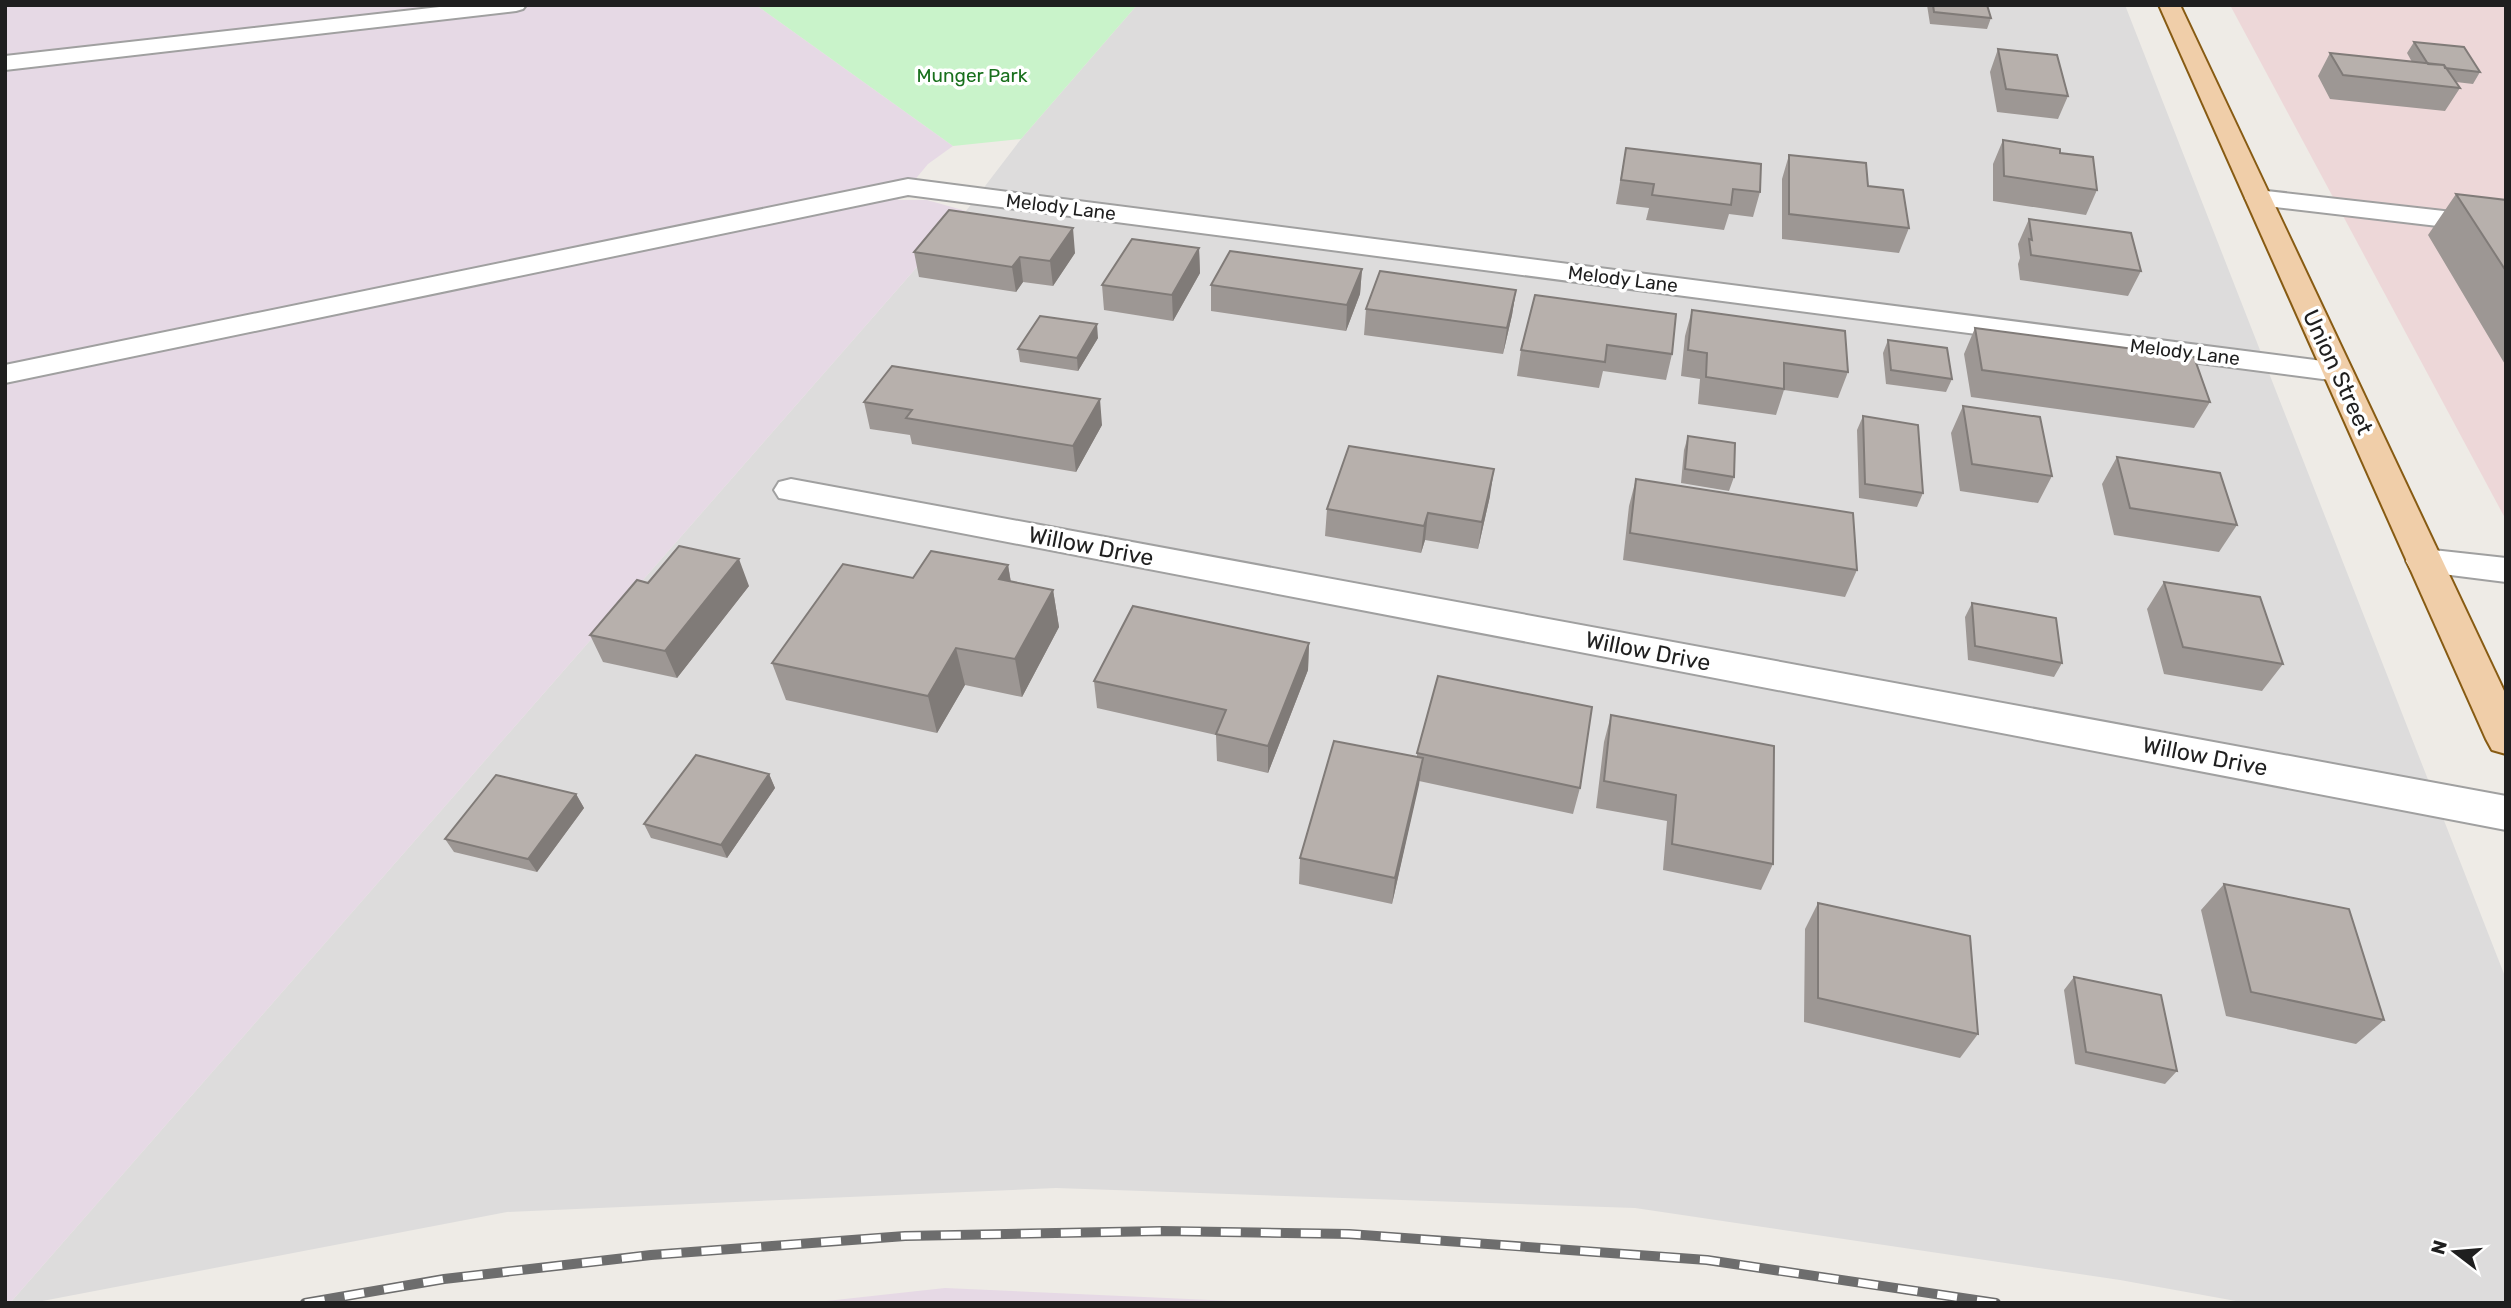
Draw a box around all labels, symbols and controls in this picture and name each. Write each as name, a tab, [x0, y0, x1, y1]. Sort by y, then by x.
park label: Munger Park	[917, 64, 1028, 87]
street label: Melody Lane	[1005, 189, 1117, 225]
street label: Melody Lane	[1567, 261, 1679, 297]
street label: Union Street	[2297, 305, 2379, 439]
street label: Melody Lane	[2129, 334, 2241, 370]
street label: Willow Drive	[1026, 520, 1156, 572]
street label: Willow Drive	[1583, 625, 1713, 677]
street label: Willow Drive	[2140, 730, 2270, 782]
north arrow	[2420, 1217, 2490, 1287]
text: N	[2426, 1238, 2452, 1257]

